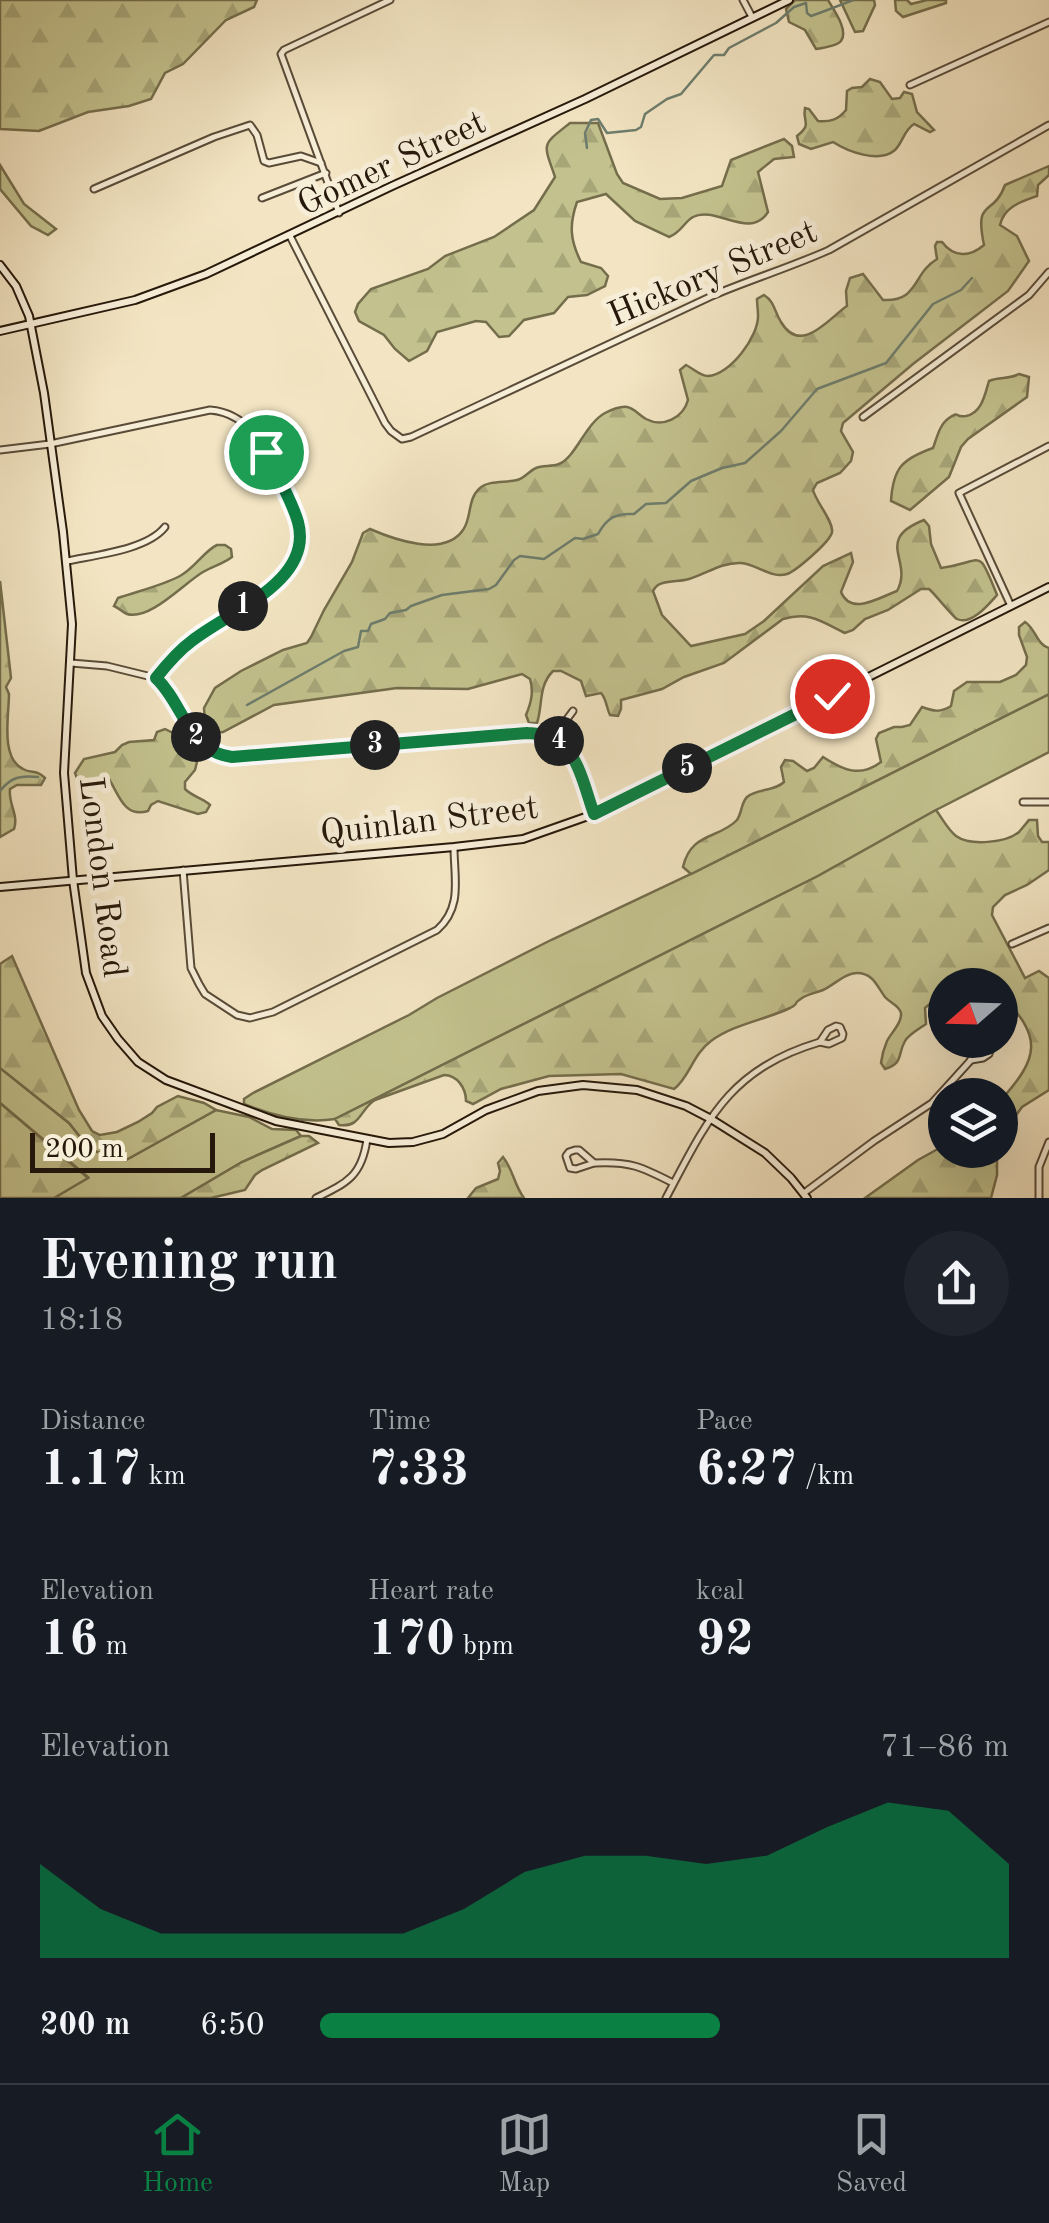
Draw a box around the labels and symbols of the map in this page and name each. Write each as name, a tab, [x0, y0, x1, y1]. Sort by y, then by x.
street label: Gomer Street	[293, 105, 492, 223]
street label: Hickory Street	[603, 215, 823, 334]
pin	[224, 410, 309, 495]
pin: 1	[218, 581, 268, 631]
pin	[790, 654, 875, 739]
pin: 2	[171, 712, 221, 762]
pin: 4	[534, 716, 584, 766]
pin: 3	[350, 720, 400, 770]
pin: 5	[662, 743, 712, 793]
street label: London Road	[72, 775, 131, 980]
street label: Quinlan Street	[318, 791, 540, 852]
north arrow	[928, 968, 1018, 1058]
scale bar	[30, 1128, 215, 1172]

